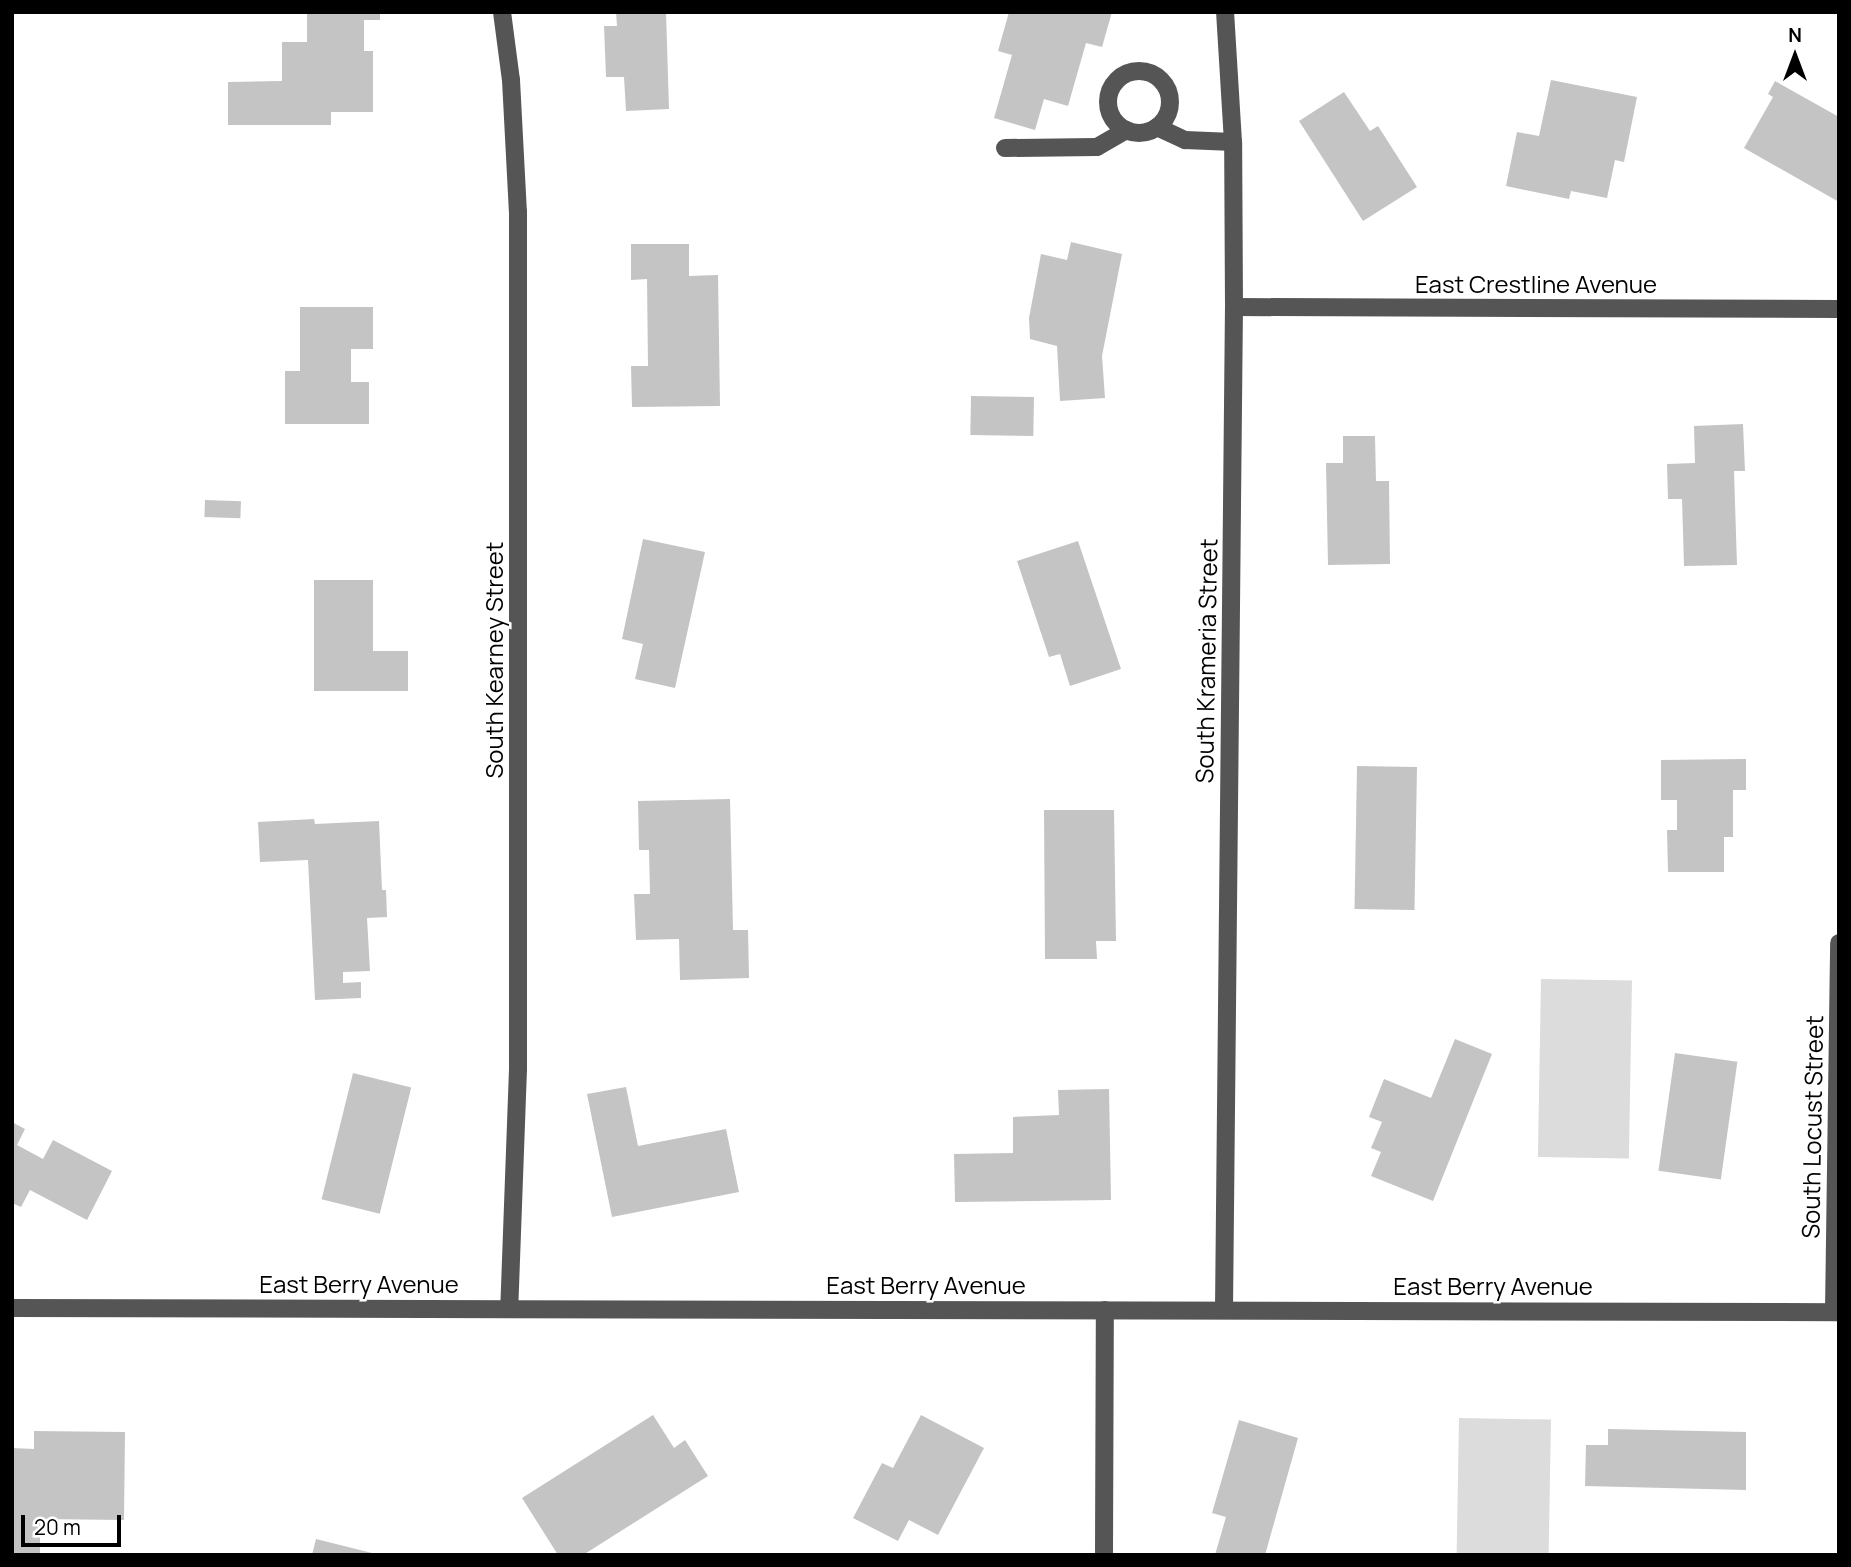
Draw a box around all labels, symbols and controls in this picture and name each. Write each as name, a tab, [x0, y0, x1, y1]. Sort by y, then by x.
north arrow	[1760, 21, 1830, 91]
text: N	[1788, 22, 1802, 48]
street label: East Crestline Avenue	[1415, 270, 1657, 298]
street label: South Krameria Street	[1189, 538, 1223, 784]
street label: South Kearney Street	[480, 542, 508, 778]
street label: South Locust Street	[1796, 1015, 1828, 1239]
street label: East Berry Avenue	[259, 1270, 459, 1298]
street label: East Berry Avenue	[826, 1271, 1026, 1299]
street label: East Berry Avenue	[1393, 1272, 1593, 1300]
scale bar	[24, 1500, 124, 1544]
text: 20 m	[34, 1513, 81, 1541]

